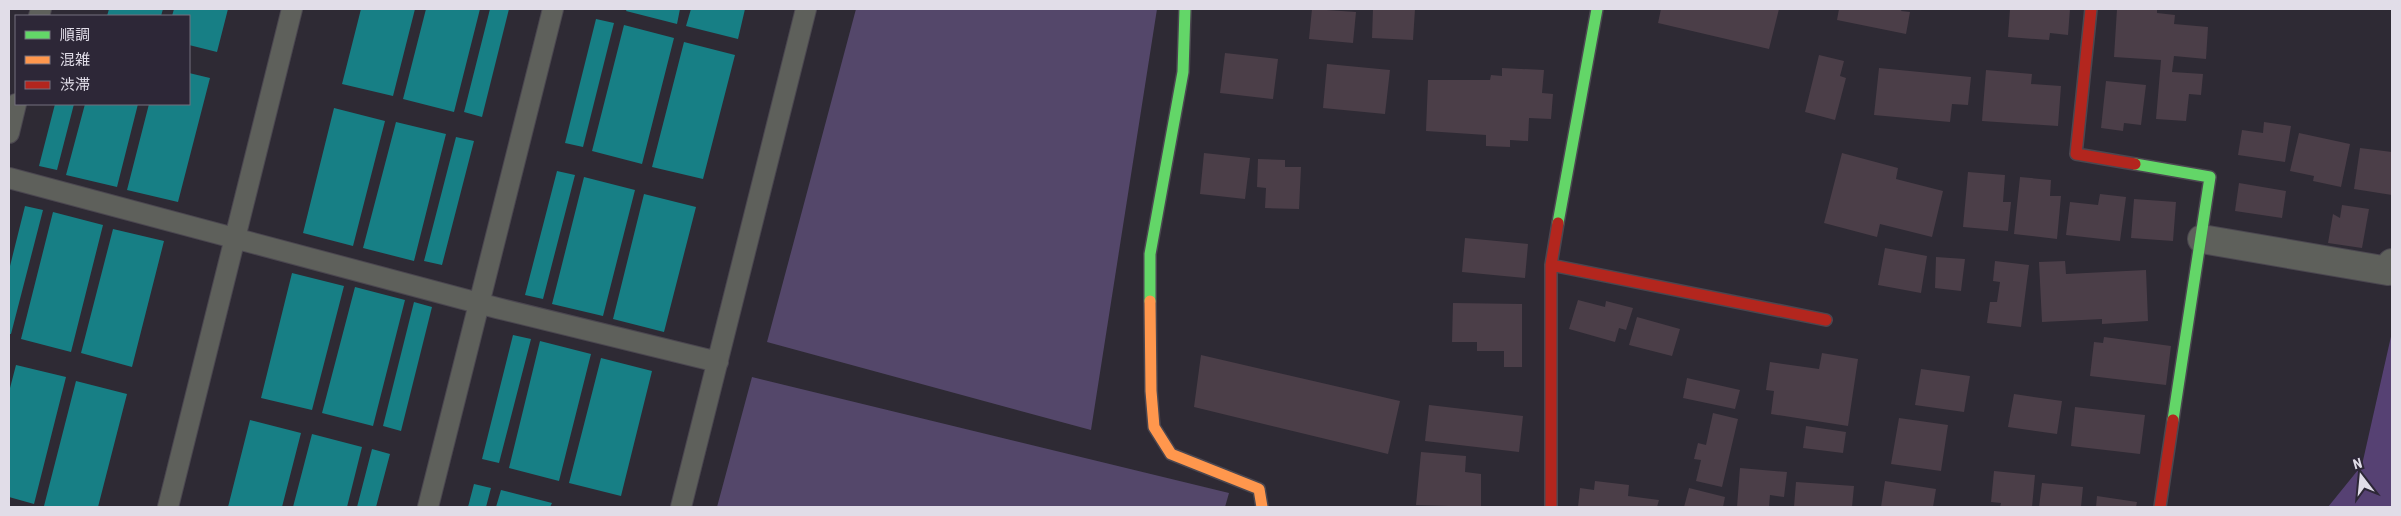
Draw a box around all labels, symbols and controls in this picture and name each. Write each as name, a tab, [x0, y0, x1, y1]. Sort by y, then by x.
legend	[15, 15, 190, 105]
text: 順調	[60, 26, 90, 44]
text: 混雑	[60, 51, 90, 69]
text: 渋滞	[60, 76, 90, 94]
north arrow	[2336, 451, 2386, 501]
text: N	[2351, 455, 2364, 472]

